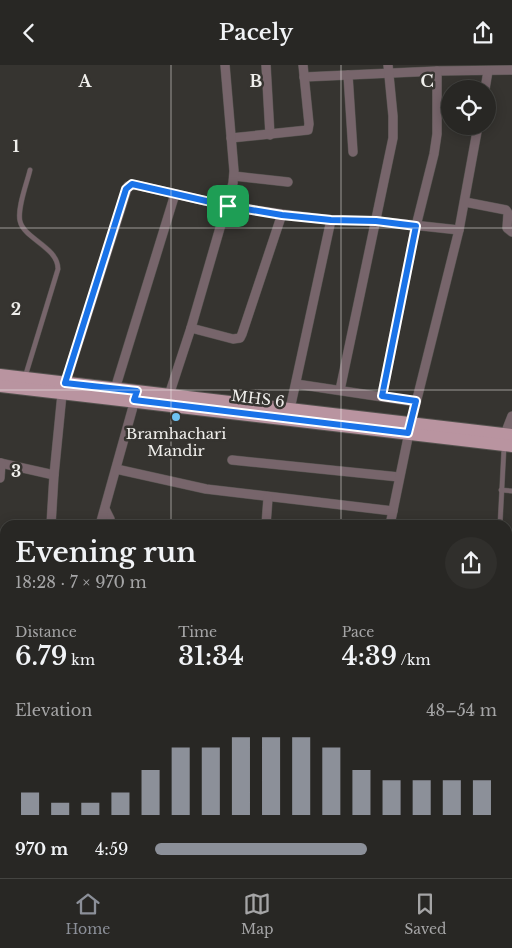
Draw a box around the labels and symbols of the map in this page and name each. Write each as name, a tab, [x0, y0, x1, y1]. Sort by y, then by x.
text: A	[78, 71, 93, 91]
text: B	[250, 71, 263, 91]
text: C	[420, 71, 434, 91]
text: 1	[13, 136, 20, 156]
pin	[207, 185, 249, 227]
text: 2	[11, 299, 21, 319]
street label: MHS 6	[230, 386, 286, 411]
marker: Bramhachari Mandir	[170, 411, 182, 423]
place label: Bramhachari Mandir	[126, 424, 226, 460]
text: 3	[11, 461, 21, 481]

